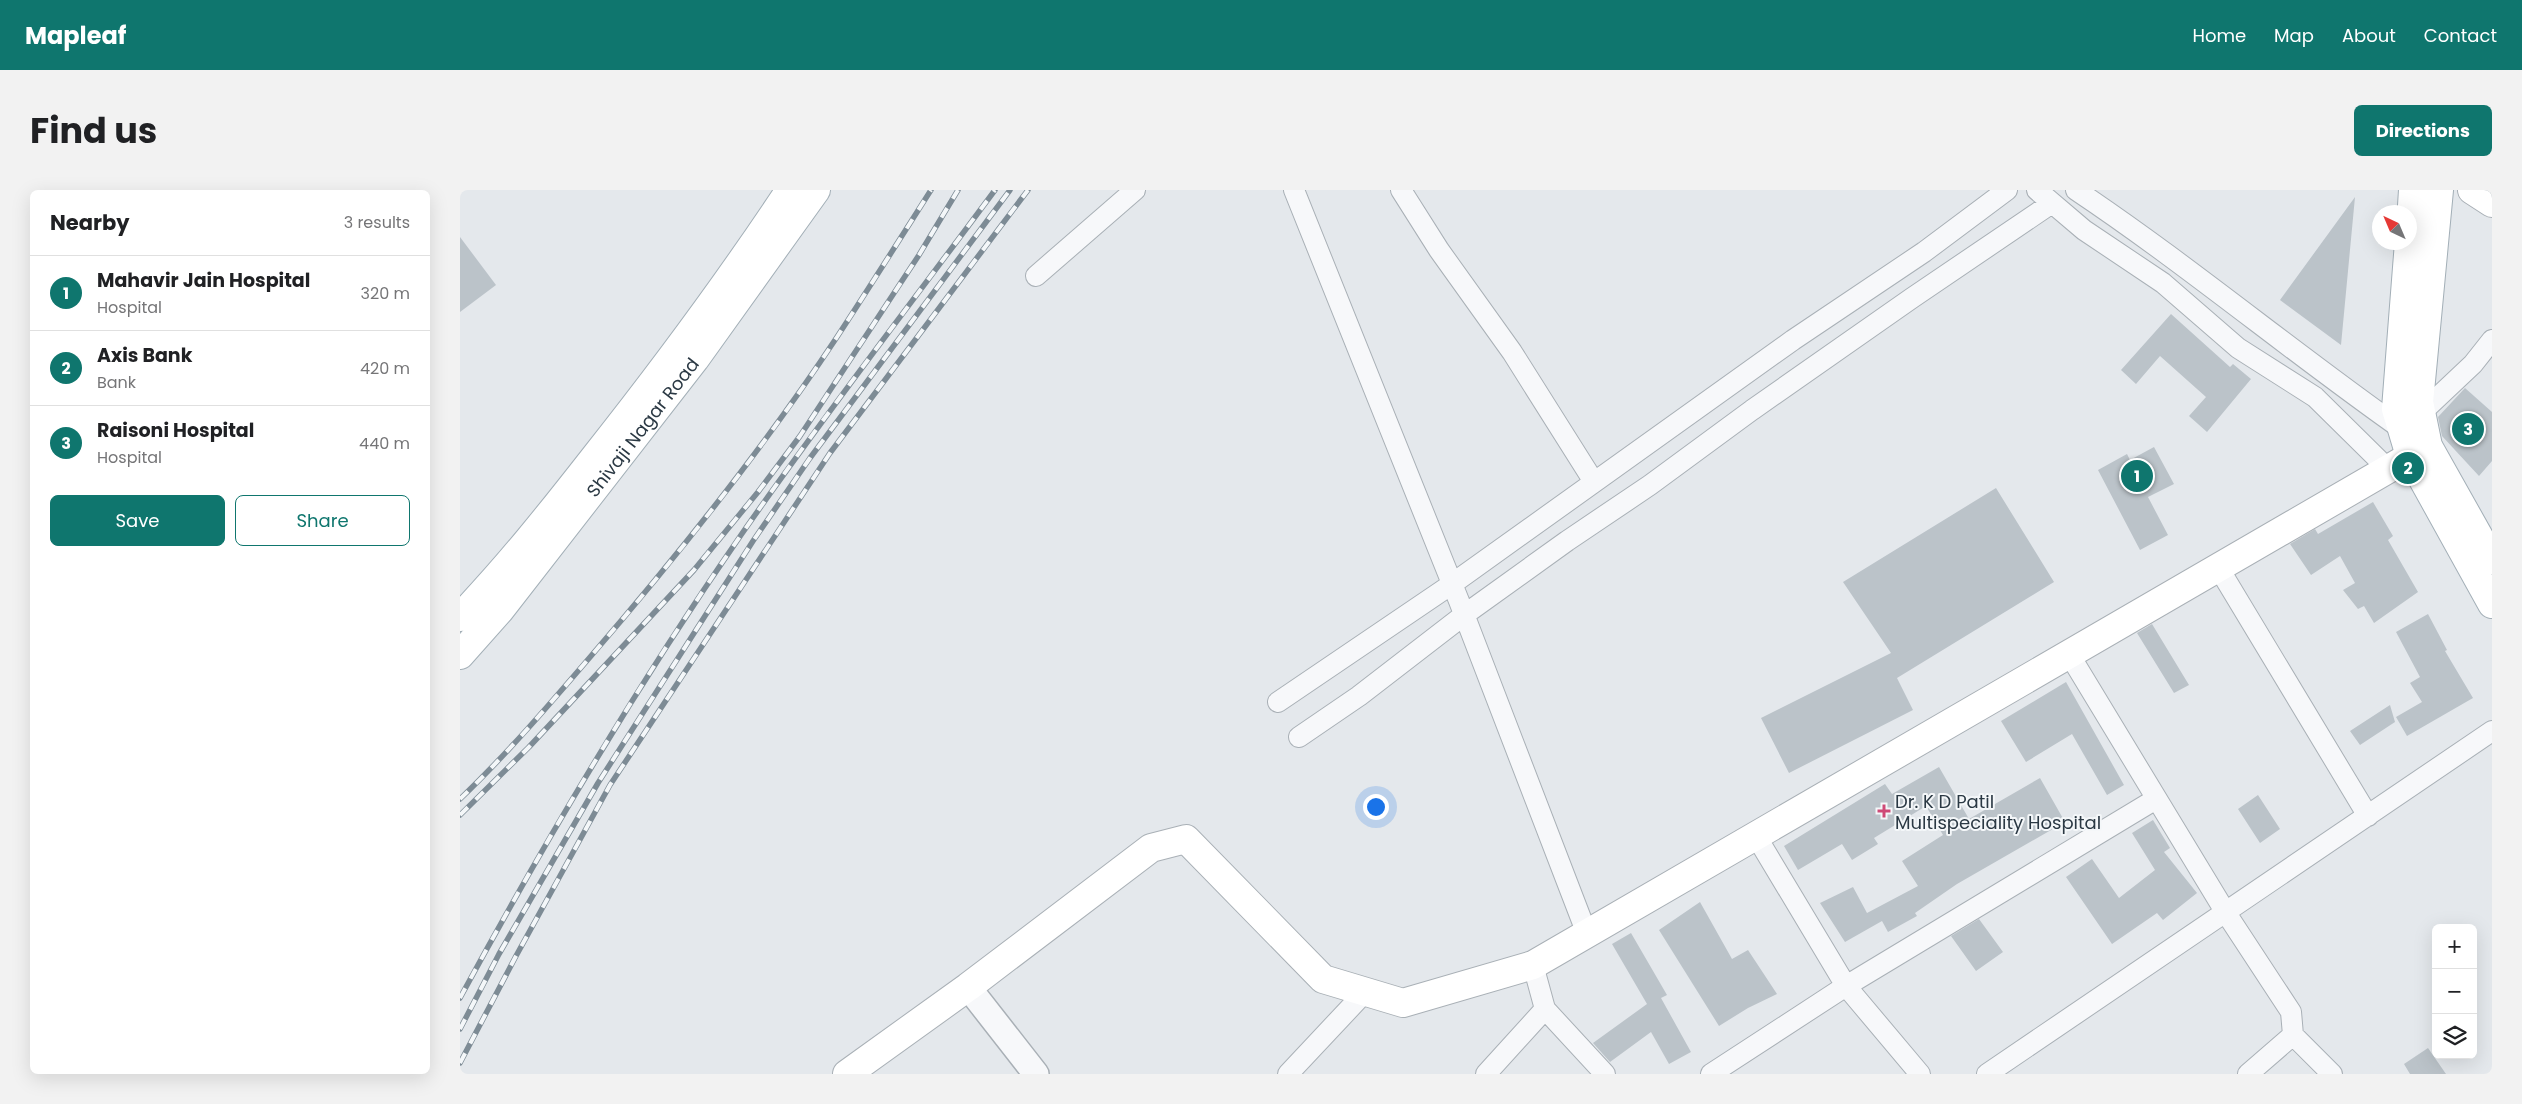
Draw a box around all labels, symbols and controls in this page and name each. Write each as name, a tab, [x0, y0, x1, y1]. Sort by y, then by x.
text: Mapleaf	[25, 19, 126, 52]
text: Home	[2192, 23, 2246, 48]
text: Map	[2274, 23, 2314, 48]
text: About	[2342, 23, 2396, 48]
text: Contact	[2424, 23, 2497, 48]
button: Directions	[2354, 105, 2492, 156]
text: Find us	[30, 106, 157, 155]
north arrow	[2372, 205, 2417, 250]
text: Nearby	[50, 208, 130, 237]
text: 3 results	[344, 211, 410, 234]
text: Mahavir Jain Hospital	[97, 267, 310, 294]
text: 1	[63, 282, 69, 305]
text: 320 m	[361, 282, 410, 305]
text: Hospital	[97, 296, 162, 319]
text: Axis Bank	[97, 342, 192, 369]
street label: Shivaji Nagar Road	[580, 352, 704, 502]
text: 2	[61, 357, 71, 380]
text: 420 m	[360, 357, 410, 380]
text: Bank	[97, 371, 136, 394]
pin: 3	[2452, 410, 2484, 448]
text: Raisoni Hospital	[97, 417, 254, 444]
text: 3	[61, 432, 71, 455]
text: 440 m	[359, 432, 410, 455]
text: Hospital	[97, 446, 162, 469]
pin: 2	[2392, 449, 2424, 487]
pin: 1	[2121, 457, 2153, 495]
button: Save	[50, 495, 225, 546]
button: Share	[235, 495, 410, 546]
place label: Dr. K D Patil Multispeciality Hospital	[1895, 789, 2101, 835]
your location	[1363, 794, 1389, 820]
marker: Dr. K D Patil Multispeciality Hospital	[1877, 804, 1891, 818]
map controls	[2432, 924, 2477, 1059]
button: +	[2432, 924, 2477, 969]
button: −	[2432, 969, 2477, 1014]
button: layers	[2432, 1014, 2477, 1059]

